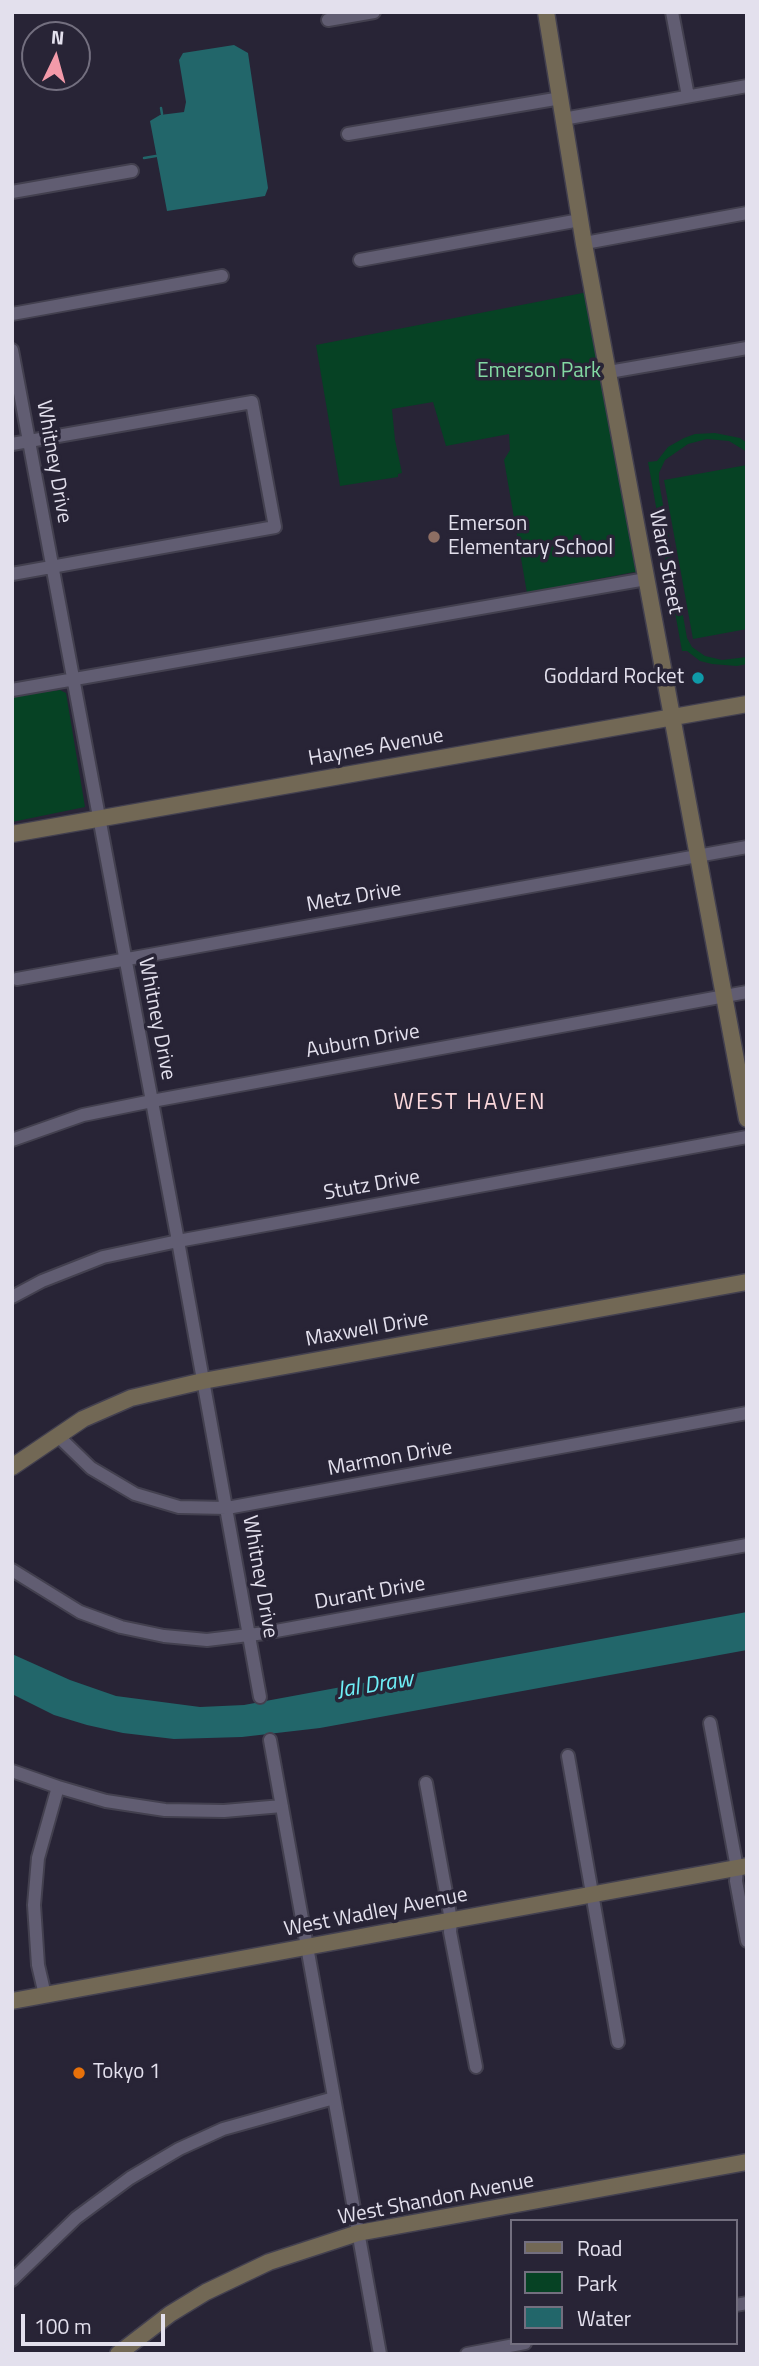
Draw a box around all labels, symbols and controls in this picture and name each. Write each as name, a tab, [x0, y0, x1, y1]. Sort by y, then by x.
north arrow	[21, 21, 91, 91]
text: N	[50, 22, 66, 52]
park label: Emerson Park	[477, 359, 601, 385]
street label: Whitney Drive	[30, 399, 76, 525]
street label: Ward Street	[643, 508, 687, 616]
place label: Emerson Elementary School	[448, 512, 613, 562]
marker: Emerson Elementary School	[426, 529, 442, 545]
place label: Goddard Rocket	[544, 665, 684, 691]
marker: Goddard Rocket	[690, 670, 706, 686]
street label: Haynes Avenue	[307, 724, 445, 772]
street label: Metz Drive	[305, 877, 403, 919]
street label: Whitney Drive	[132, 956, 180, 1082]
street label: Auburn Drive	[304, 1020, 422, 1064]
district label: WEST HAVEN	[395, 1089, 545, 1117]
street label: Stutz Drive	[322, 1165, 422, 1207]
street label: Maxwell Drive	[304, 1307, 430, 1353]
street label: Marmon Drive	[326, 1436, 454, 1482]
street label: Whitney Drive	[236, 1514, 282, 1640]
street label: Durant Drive	[313, 1572, 427, 1616]
water label: Jal Draw	[335, 1666, 415, 1706]
street label: West Wadley Avenue	[282, 1883, 470, 1943]
place label: Tokyo 1	[93, 2060, 161, 2086]
marker: Tokyo 1	[71, 2065, 87, 2081]
street label: West Shandon Avenue	[336, 2169, 536, 2231]
legend	[510, 2219, 738, 2345]
text: Road	[577, 2232, 622, 2264]
text: Park	[577, 2267, 617, 2299]
scale bar	[24, 2300, 168, 2344]
text: Water	[577, 2302, 631, 2334]
text: 100 m	[34, 2310, 91, 2342]

